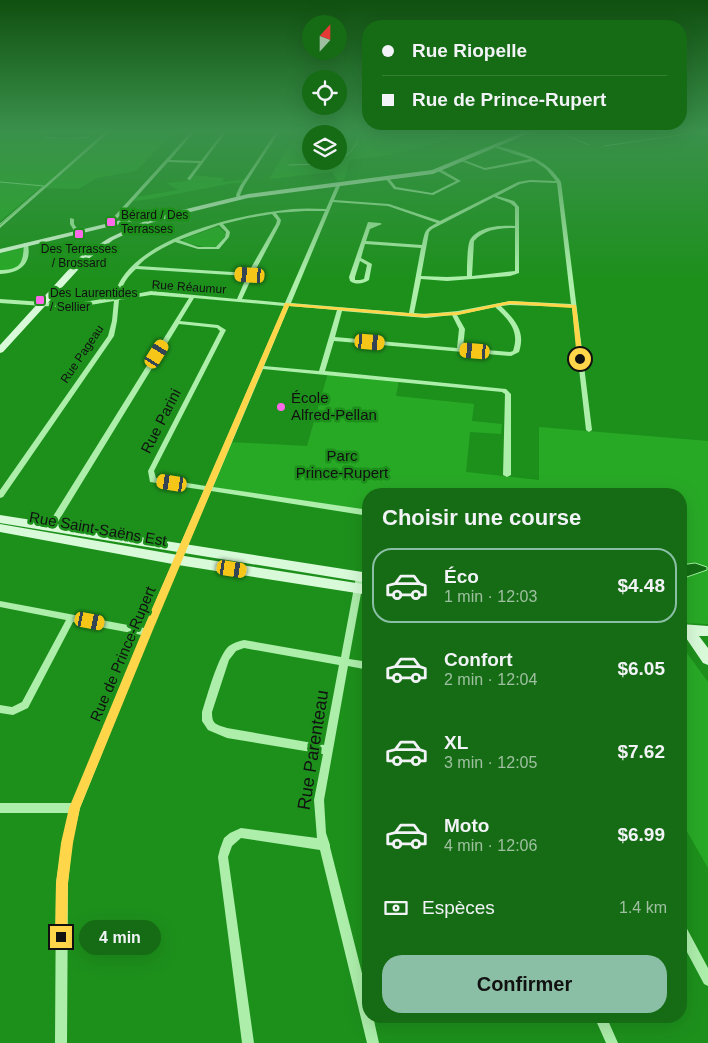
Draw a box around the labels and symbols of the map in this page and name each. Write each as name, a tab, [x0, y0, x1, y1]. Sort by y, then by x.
north arrow	[302, 15, 348, 60]
place label: Bérard / Des Terrasses	[121, 208, 188, 236]
marker: Bérard / Des Terrasses	[105, 216, 117, 228]
marker: Des Terrasses / Brossard	[73, 228, 85, 240]
place label: Des Terrasses / Brossard	[41, 242, 117, 270]
car	[234, 266, 265, 284]
street label: Rue Réaumur	[151, 277, 227, 297]
place label: Des Laurentides / Sellier	[50, 286, 137, 314]
marker: Des Laurentides / Sellier	[34, 294, 46, 306]
street label: Rue Pageau	[58, 322, 106, 386]
car	[354, 333, 385, 351]
car	[142, 337, 171, 371]
car	[459, 342, 490, 360]
route start	[569, 348, 591, 370]
street label: Rue Parini	[137, 386, 184, 456]
place label: École Alfred-Pellan	[291, 389, 377, 423]
marker: École Alfred-Pellan	[275, 401, 287, 413]
park label: Parc Prince-Rupert	[296, 447, 389, 481]
car	[156, 473, 187, 493]
street label: Rue Saint-Saëns Est	[28, 508, 169, 549]
car	[216, 559, 247, 579]
street label: Rue de Prince-Rupert	[86, 583, 159, 724]
car	[73, 611, 106, 631]
street label: Rue Parenteau	[294, 689, 332, 811]
callout: 4 min	[78, 920, 161, 954]
route end	[50, 926, 72, 948]

